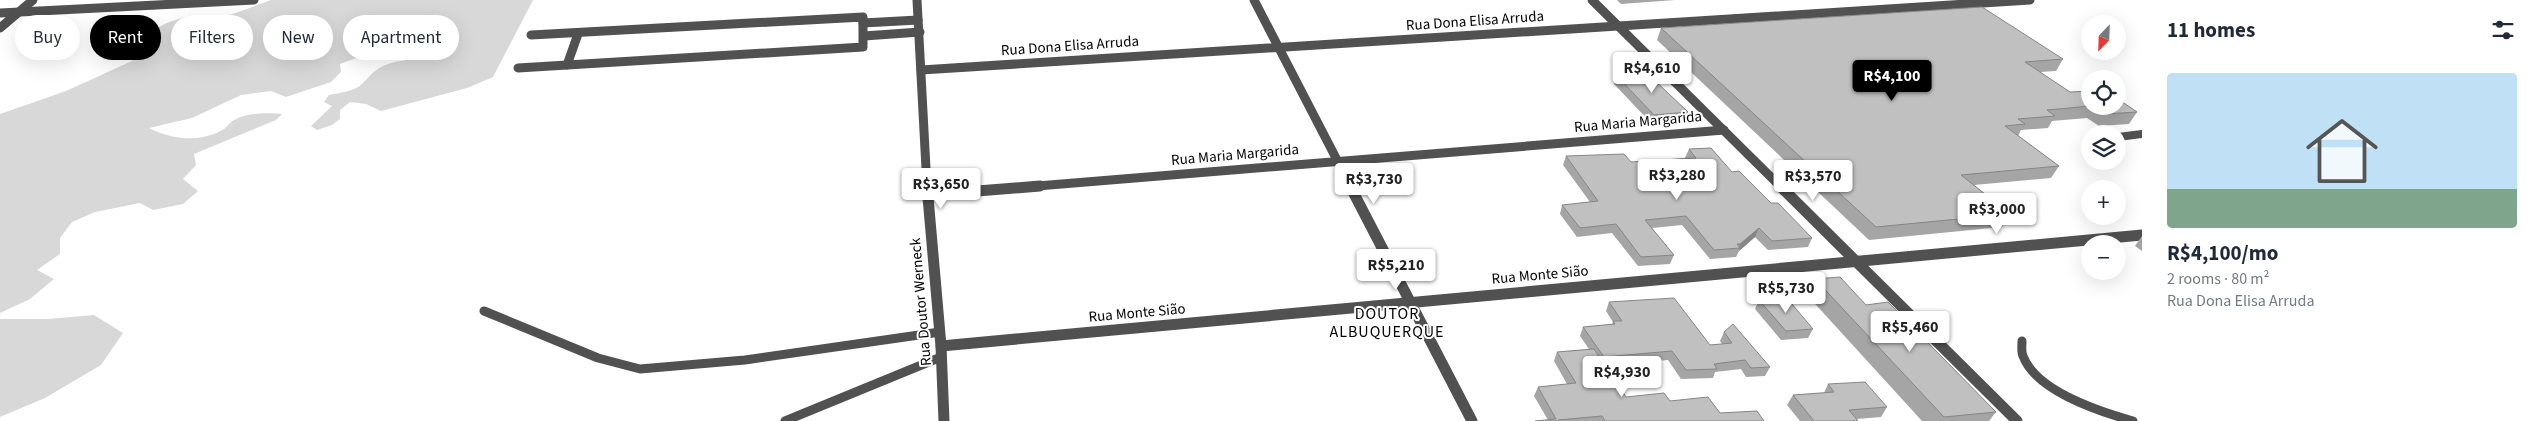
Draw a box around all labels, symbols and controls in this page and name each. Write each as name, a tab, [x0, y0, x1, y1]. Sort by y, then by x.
street label: Rua Dona Elisa Arruda	[1405, 6, 1545, 36]
chip: Buy	[15, 15, 80, 60]
chip: Rent	[90, 15, 161, 60]
chip: Filters	[171, 15, 253, 60]
chip: New	[263, 15, 333, 60]
chip: Apartment	[343, 15, 459, 60]
north arrow	[2081, 15, 2126, 60]
map controls	[2081, 15, 2126, 280]
text: 11 homes	[2167, 15, 2255, 45]
icon: filters	[2489, 16, 2517, 44]
street label: Rua Dona Elisa Arruda	[1000, 31, 1140, 61]
pin: R$4,610	[1606, 52, 1698, 94]
text: R$4,610	[1624, 57, 1680, 79]
pin: R$4,100	[1846, 59, 1938, 102]
text: R$4,100	[1864, 65, 1920, 87]
button: locate	[2081, 70, 2126, 115]
street label: Rua Maria Margarida	[1573, 106, 1703, 138]
icon: home	[2297, 106, 2387, 196]
button: layers	[2081, 125, 2126, 170]
street label: Rua Maria Margarida	[1170, 139, 1300, 171]
pin: R$3,280	[1631, 158, 1723, 201]
pin: R$3,570	[1767, 160, 1859, 202]
pin: R$3,730	[1328, 162, 1420, 205]
text: R$3,280	[1649, 164, 1705, 186]
text: R$3,570	[1785, 165, 1841, 187]
pin: R$3,650	[895, 168, 987, 210]
text: R$3,730	[1346, 168, 1402, 190]
text: R$3,650	[913, 173, 969, 195]
button: +	[2081, 180, 2126, 225]
pin: R$3,000	[1951, 192, 2043, 235]
text: R$3,000	[1969, 198, 2025, 220]
button: −	[2081, 235, 2126, 280]
street label: Rua Doutor Werneck	[905, 237, 937, 367]
text: R$4,100/mo	[2167, 238, 2278, 268]
pin: R$5,210	[1350, 248, 1442, 291]
text: R$5,210	[1368, 254, 1424, 276]
street label: Rua Monte Sião	[1491, 260, 1589, 290]
text: 2 rooms · 80 m²	[2167, 268, 2269, 290]
pin: R$5,730	[1740, 272, 1832, 314]
text: R$5,730	[1758, 277, 1814, 299]
text: Rua Dona Elisa Arruda	[2167, 290, 2314, 312]
street label: Rua Monte Sião	[1088, 298, 1186, 328]
district label: DOUTOR ALBUQUERQUE	[1329, 303, 1445, 343]
pin: R$5,460	[1864, 310, 1956, 353]
text: R$5,460	[1882, 316, 1938, 338]
pin: R$4,930	[1576, 356, 1668, 398]
text: R$4,930	[1594, 361, 1650, 383]

